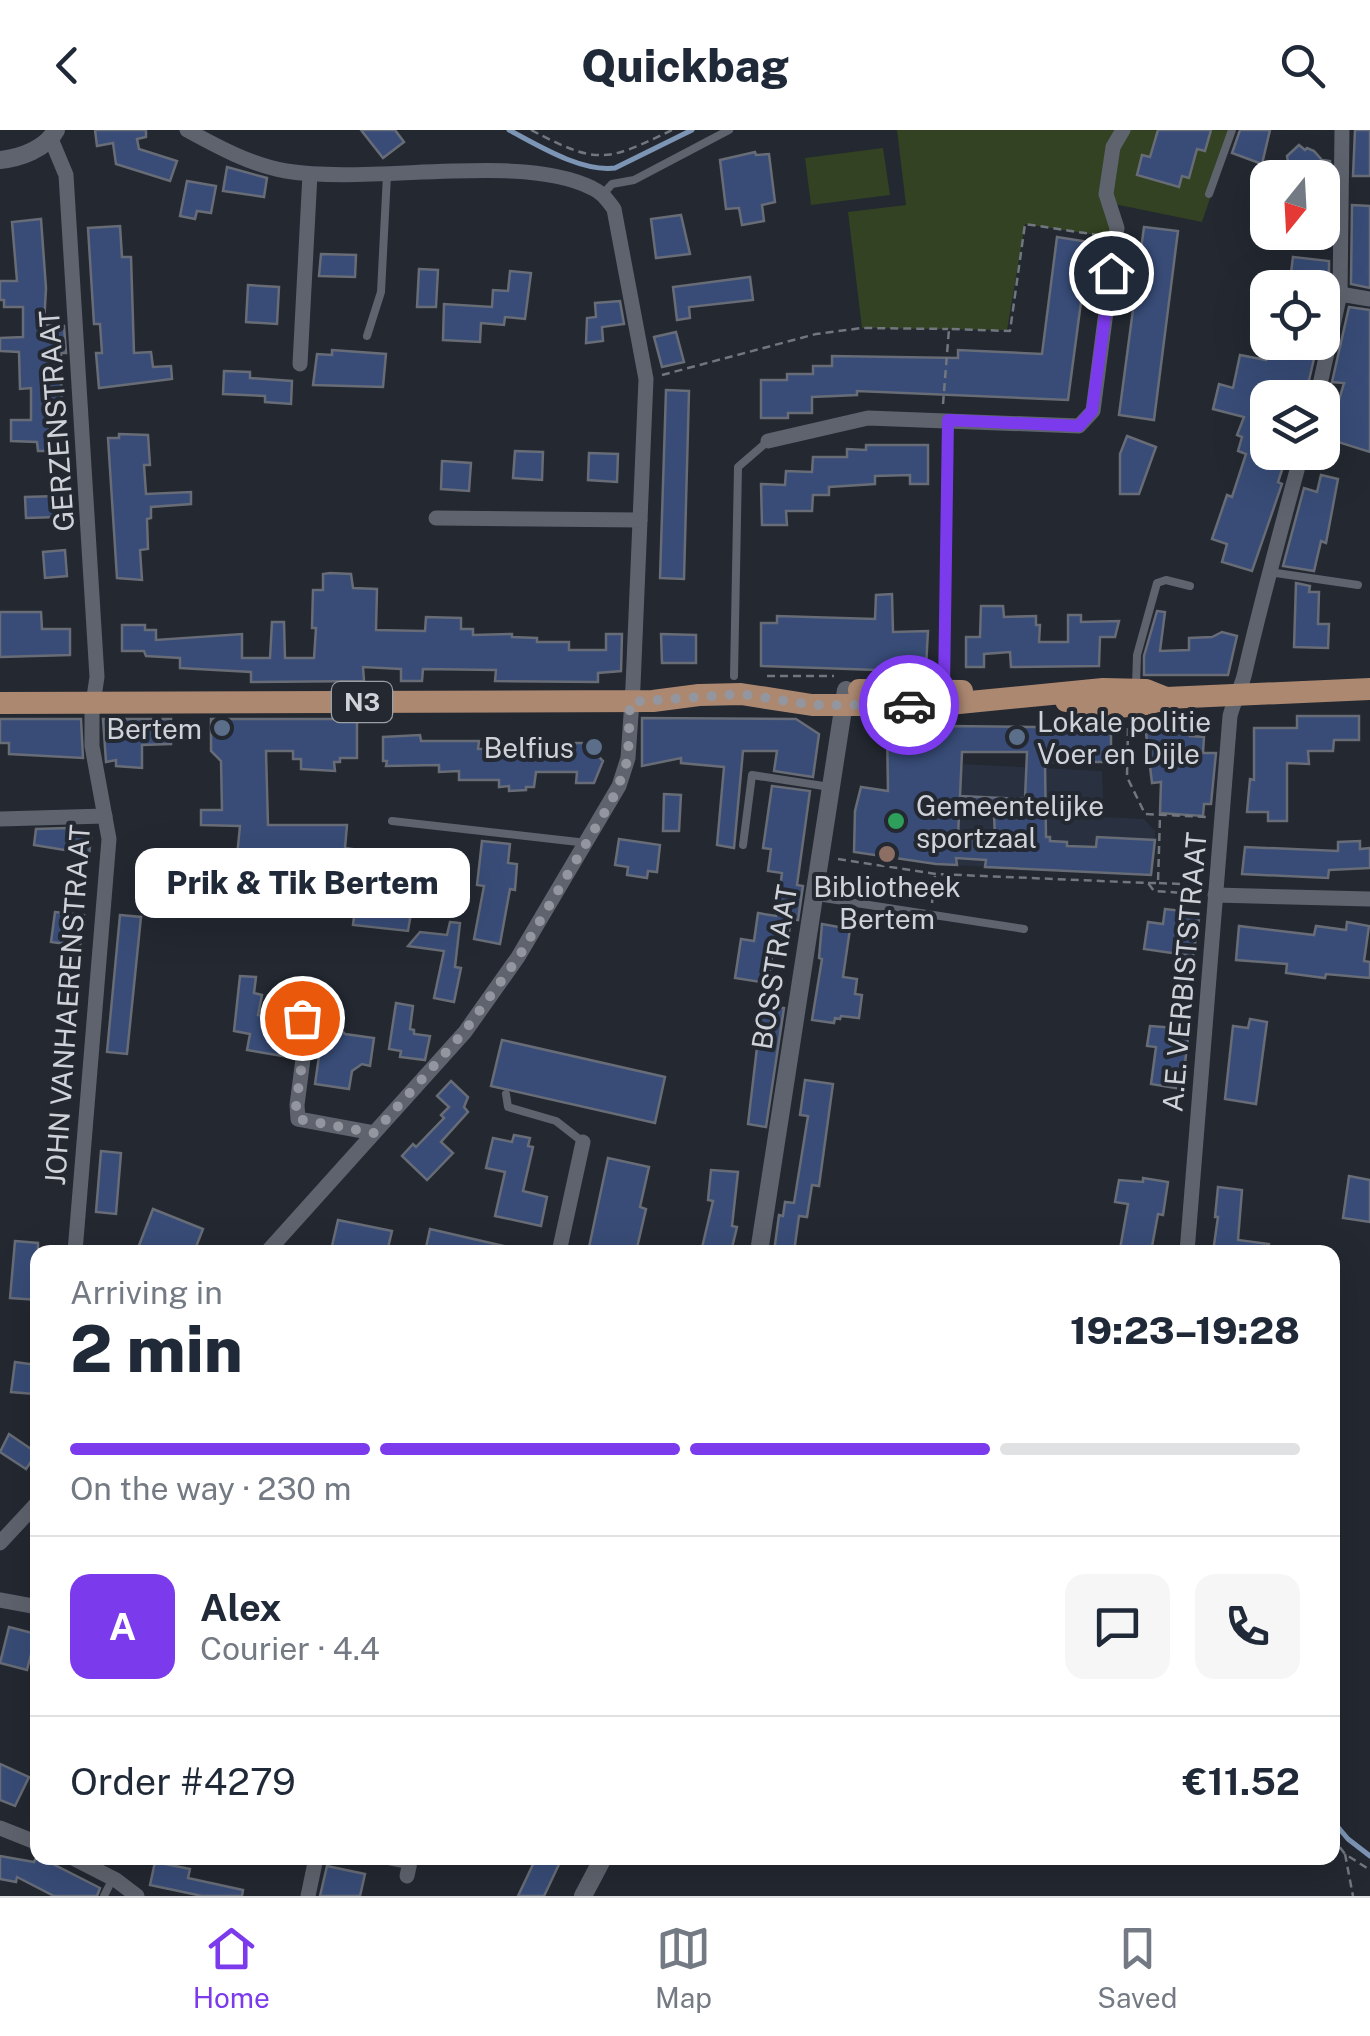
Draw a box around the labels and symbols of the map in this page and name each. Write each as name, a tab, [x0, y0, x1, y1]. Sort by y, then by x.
north arrow	[1250, 160, 1340, 250]
pin	[1069, 231, 1154, 316]
street label: GERZENSTRAAT	[32, 309, 80, 533]
courier	[859, 655, 959, 755]
road number: N3	[332, 682, 392, 722]
place label: Lokale politie Voer en Dijle	[1037, 705, 1211, 770]
place label: Bertem	[106, 712, 202, 745]
marker: Bertem	[211, 717, 233, 739]
marker: Lokale politie Voer en Dijle	[1006, 726, 1028, 748]
place label: Belfius	[483, 731, 574, 764]
marker: Belfius	[583, 736, 605, 758]
place label: Gemeentelijke sportzaal	[916, 789, 1104, 854]
marker: Gemeentelijke sportzaal	[885, 810, 907, 832]
street label: JOHN VANHAERENSTRAAT	[38, 824, 96, 1186]
street label: A.E. VERBISTSTRAAT	[1155, 831, 1213, 1113]
marker: Bibliotheek Bertem	[876, 843, 898, 865]
callout: Prik & Tik Bertem	[134, 848, 470, 918]
place label: Bibliotheek Bertem	[813, 870, 961, 935]
street label: BOSSTRAAT	[745, 882, 803, 1052]
pin	[260, 976, 345, 1061]

